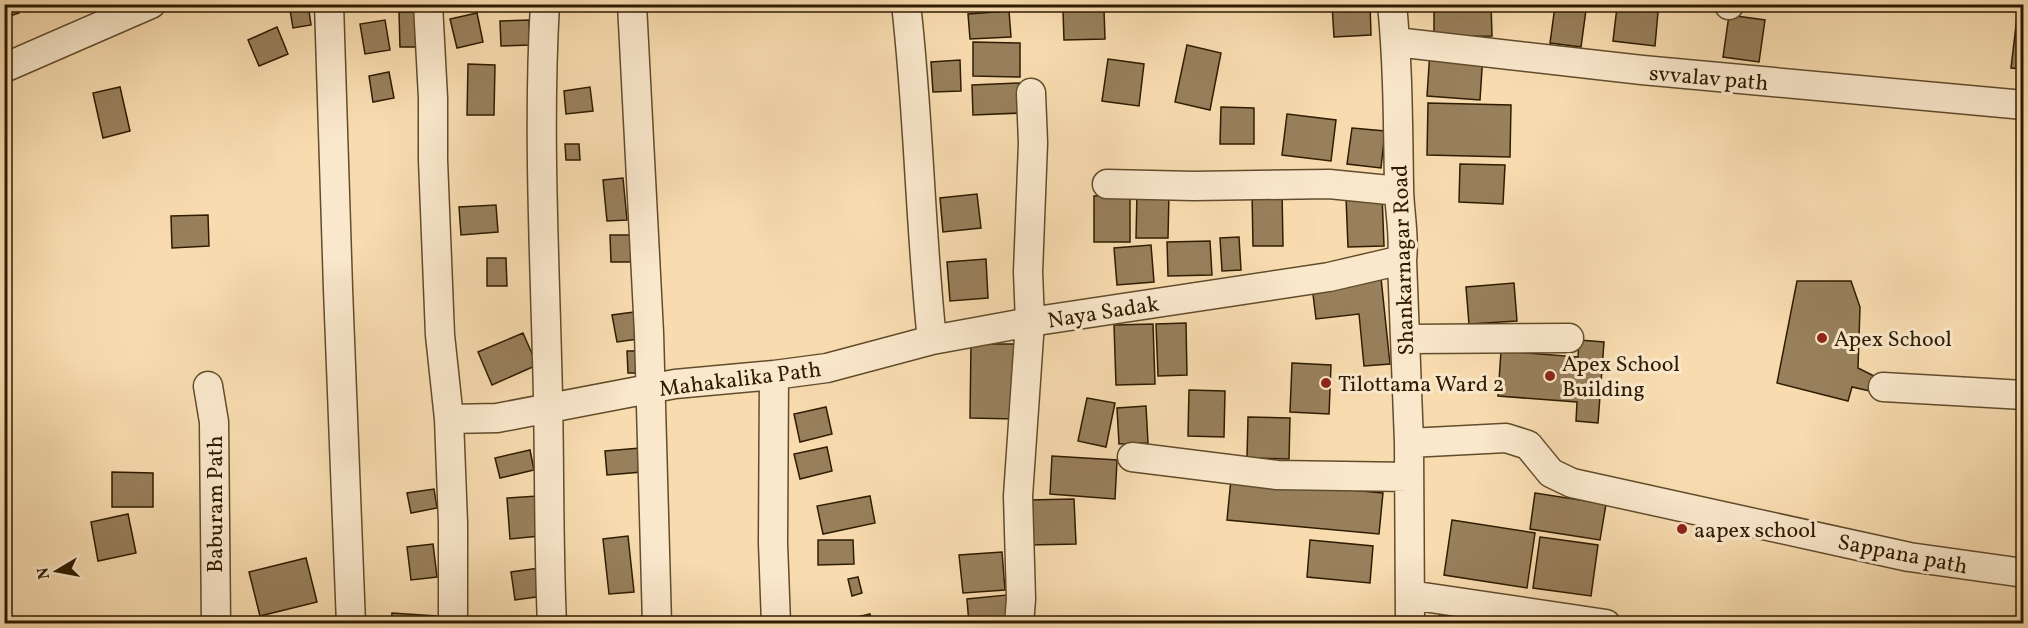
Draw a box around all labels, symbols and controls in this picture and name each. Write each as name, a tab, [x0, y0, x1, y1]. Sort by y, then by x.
street label: svvalav path	[1648, 59, 1770, 100]
street label: Shankarnagar Road	[1386, 164, 1423, 356]
street label: Naya Sadak	[1045, 289, 1161, 338]
place label: Apex School	[1834, 325, 1952, 356]
marker: Apex School	[1815, 331, 1829, 345]
place label: Apex School Building	[1562, 350, 1680, 406]
street label: Mahakalika Path	[657, 355, 823, 406]
marker: Apex School Building	[1543, 369, 1557, 383]
place label: Tilottama Ward 2	[1338, 370, 1504, 401]
marker: Tilottama Ward 2	[1319, 376, 1333, 390]
street label: Baburam Path	[201, 435, 232, 573]
place label: aapex school	[1694, 516, 1816, 547]
marker: aapex school	[1675, 522, 1689, 536]
street label: Sappana path	[1835, 528, 1970, 583]
north arrow	[27, 541, 87, 601]
text: N	[32, 565, 56, 581]

